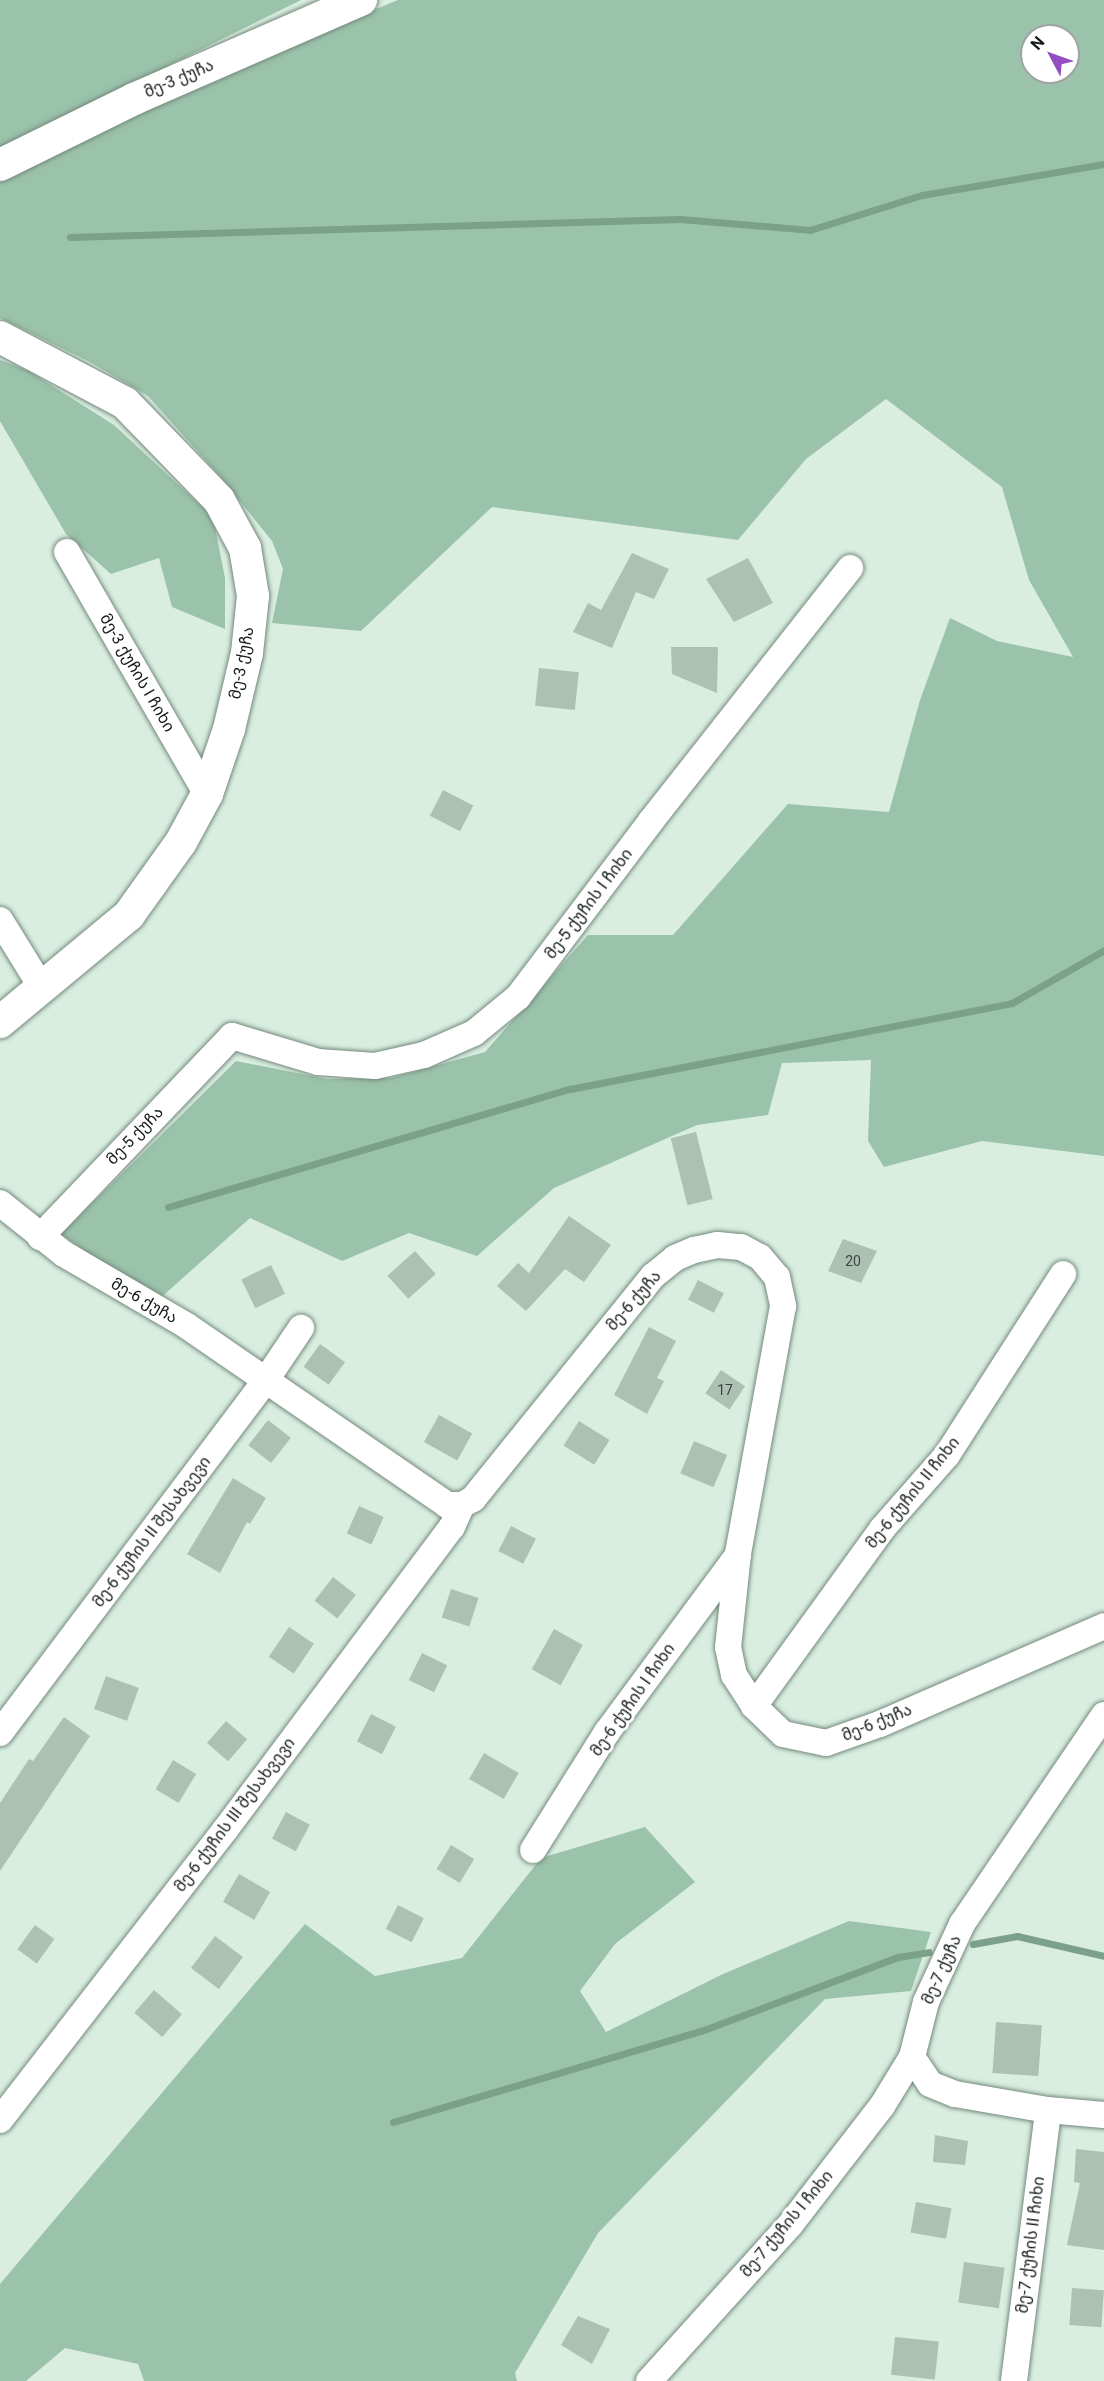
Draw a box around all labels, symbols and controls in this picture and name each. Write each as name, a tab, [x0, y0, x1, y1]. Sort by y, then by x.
north arrow	[1020, 24, 1080, 84]
text: N	[1027, 33, 1048, 54]
street label: მე-3 ქუჩა	[141, 56, 217, 102]
street label: მე-3 ქუჩის I ჩიხი	[95, 610, 179, 736]
street label: მე-3 ქუჩა	[226, 625, 258, 701]
street label: მე-5 ქუჩის I ჩიხი	[541, 845, 637, 963]
street label: მე-5 ქუჩა	[103, 1103, 167, 1169]
house number: 20	[845, 1253, 861, 1269]
street label: მე-6 ქუჩა	[603, 1267, 665, 1335]
street label: მე-6 ქუჩა	[107, 1274, 181, 1328]
house number: 17	[717, 1382, 733, 1398]
street label: მე-6 ქუჩის II ჩიხი	[862, 1433, 964, 1553]
street label: მე-6 ქუჩის II შესახვევი	[89, 1453, 215, 1611]
street label: მე-6 ქუჩის I ჩიხი	[587, 1640, 679, 1760]
street label: მე-6 ქუჩა	[839, 1700, 915, 1746]
street label: მე-6 ქუჩის III შესახვევი	[171, 1734, 299, 1896]
street label: მე-7 ქუჩა	[918, 1933, 966, 2007]
street label: მე-7 ქუჩის I ჩიხი	[737, 2167, 837, 2281]
street label: მე-7 ქუჩის II ჩიხი	[1013, 2175, 1049, 2315]

